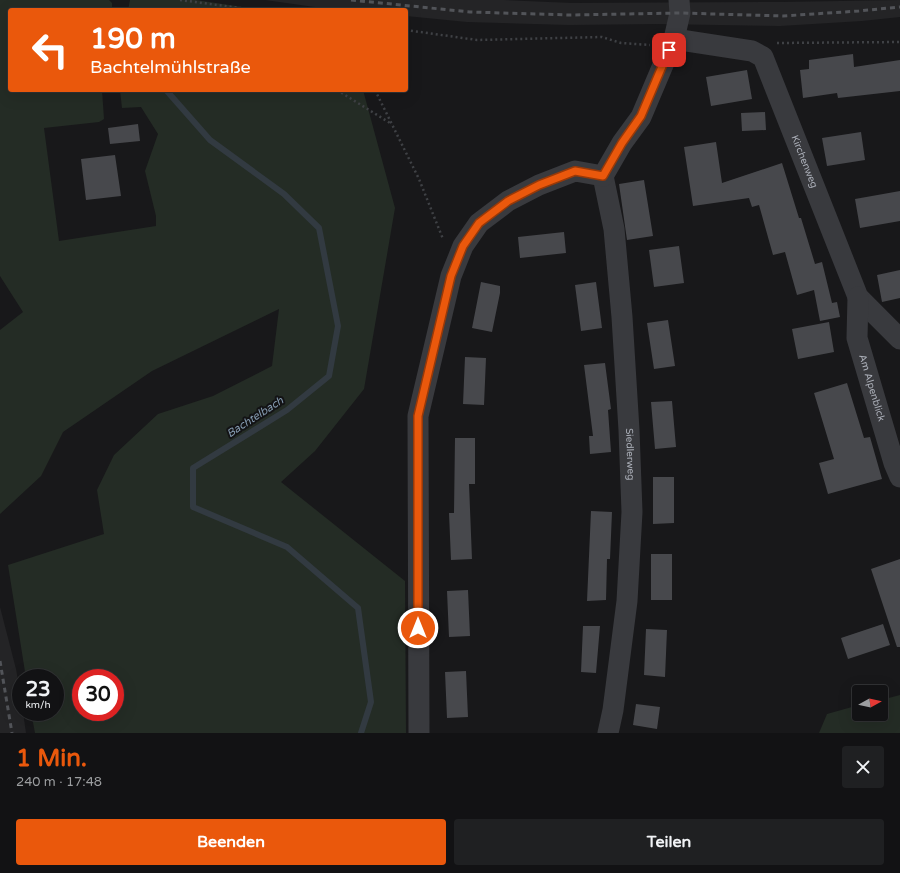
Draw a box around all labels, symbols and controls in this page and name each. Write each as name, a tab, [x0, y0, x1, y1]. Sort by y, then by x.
text: 190 m	[90, 22, 176, 56]
icon: left	[24, 24, 76, 76]
pin	[652, 33, 686, 67]
icon: arrive	[658, 39, 680, 61]
text: Bachtelmühlstraße	[90, 56, 251, 78]
street label: Kirchenweg	[789, 133, 820, 190]
street label: Am Alpenblick	[856, 353, 887, 423]
water label: Bachtelbach	[224, 394, 286, 440]
street label: Siedlerweg	[623, 428, 637, 481]
position arrow	[397, 607, 439, 649]
speed limit sign: 30	[72, 669, 124, 721]
text: 23	[25, 678, 51, 702]
north arrow	[852, 685, 888, 721]
map controls	[852, 685, 888, 721]
text: km/h	[25, 699, 51, 711]
text: 1 Min.	[16, 744, 87, 773]
button: close	[842, 746, 884, 788]
text: 240 m · 17:48	[16, 774, 102, 790]
button: Beenden	[16, 819, 446, 865]
button: Teilen	[454, 819, 884, 865]

